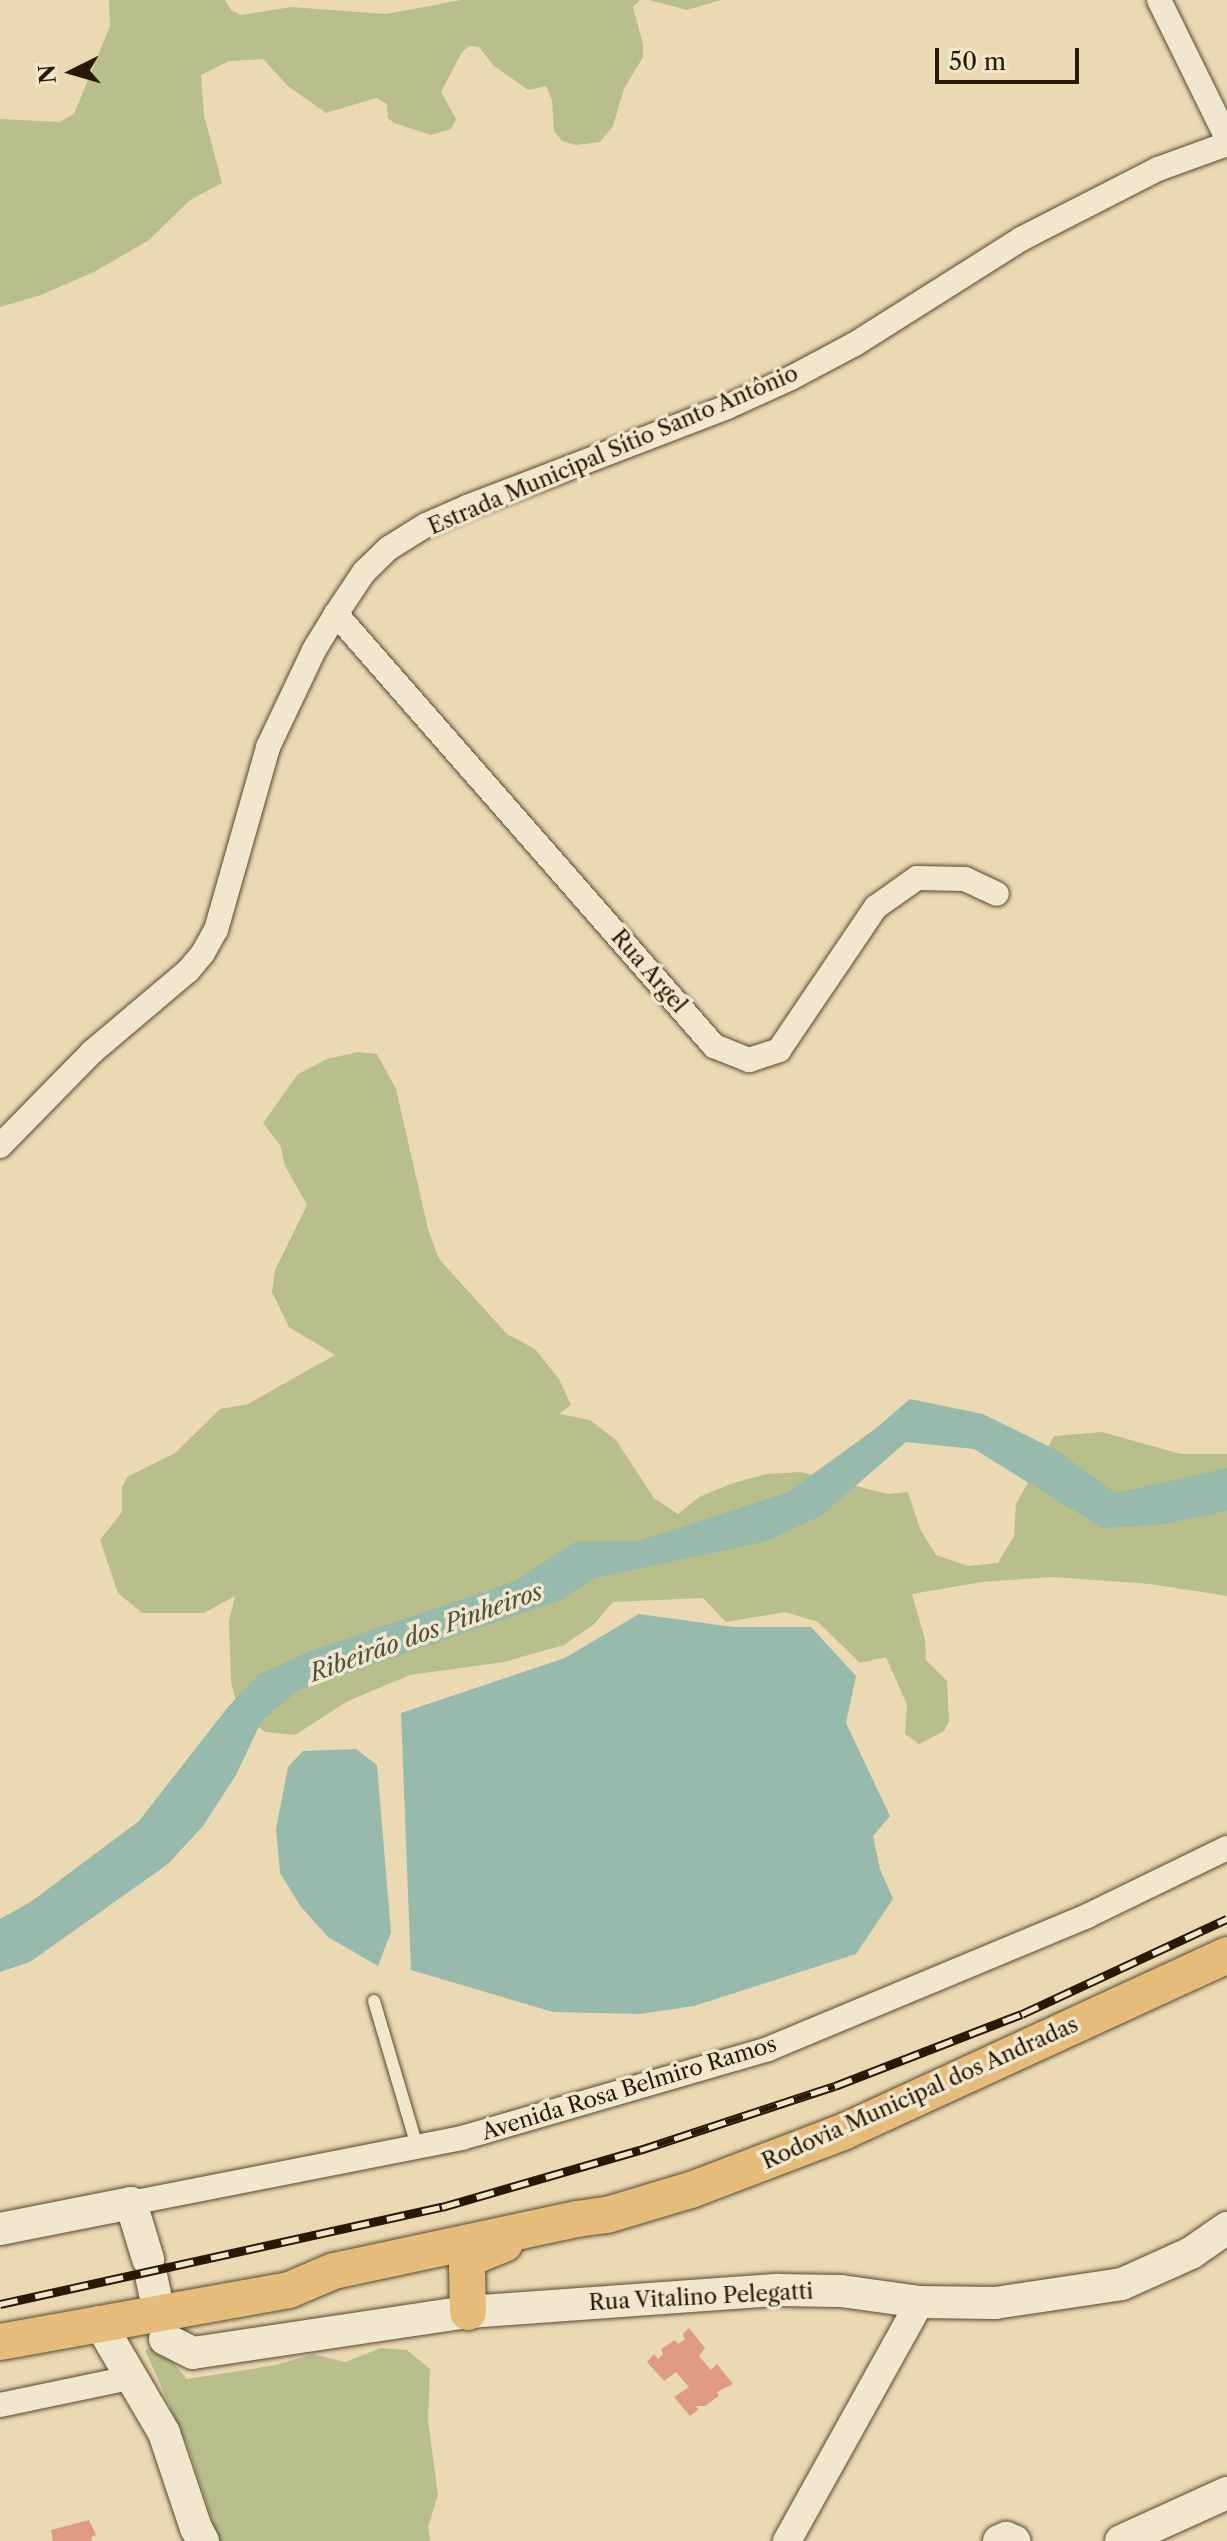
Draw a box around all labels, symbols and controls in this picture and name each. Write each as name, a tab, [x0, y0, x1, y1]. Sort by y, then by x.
north arrow	[32, 32, 112, 112]
scale bar	[939, 32, 1083, 82]
text: 50 m	[949, 47, 1006, 76]
text: N	[33, 63, 62, 85]
street label: Estrada Municipal Sítio Santo Antônio	[424, 360, 802, 540]
street label: Rua Argel	[605, 924, 693, 1018]
water label: Ribeirão dos Pinheiros	[305, 1576, 547, 1688]
street label: Rodovia Municipal dos Andradas	[757, 2011, 1083, 2175]
street label: Avenida Rosa Belmiro Ramos	[478, 2030, 780, 2146]
street label: Rua Vitalino Pelegatti	[588, 2278, 814, 2316]

